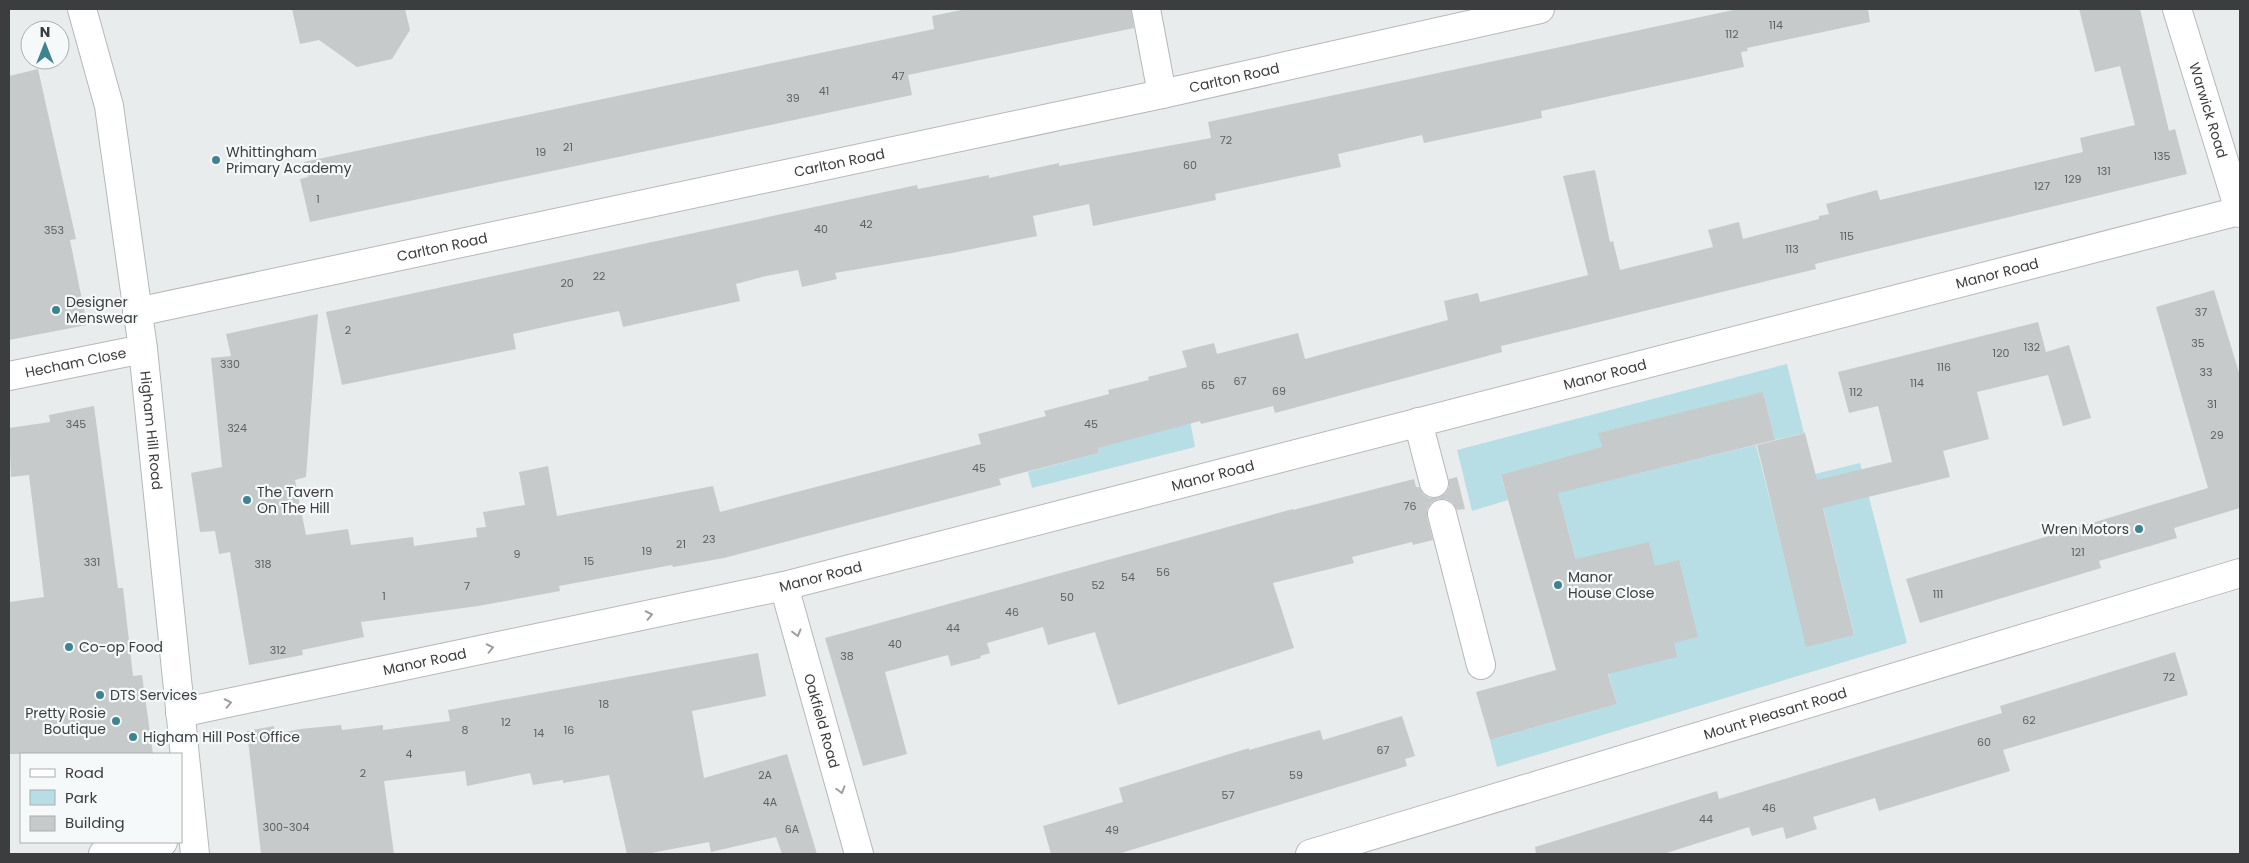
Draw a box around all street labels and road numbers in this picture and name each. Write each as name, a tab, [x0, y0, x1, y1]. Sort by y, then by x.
street label: Carlton Road	[1187, 58, 1281, 98]
street label: Warwick Road	[2184, 60, 2232, 161]
street label: Carlton Road	[792, 143, 886, 182]
street label: Carlton Road	[395, 228, 489, 266]
street label: Manor Road	[1954, 253, 2041, 294]
street label: Hecham Close	[23, 343, 128, 383]
street label: Manor Road	[1561, 354, 1649, 395]
street label: Higham Hill Road	[135, 370, 167, 491]
street label: Manor Road	[1169, 455, 1256, 496]
street label: Manor Road	[777, 556, 864, 597]
street label: Manor Road	[381, 643, 468, 680]
street label: Oakfield Road	[799, 671, 845, 770]
street label: Mount Pleasant Road	[1701, 682, 1849, 744]

